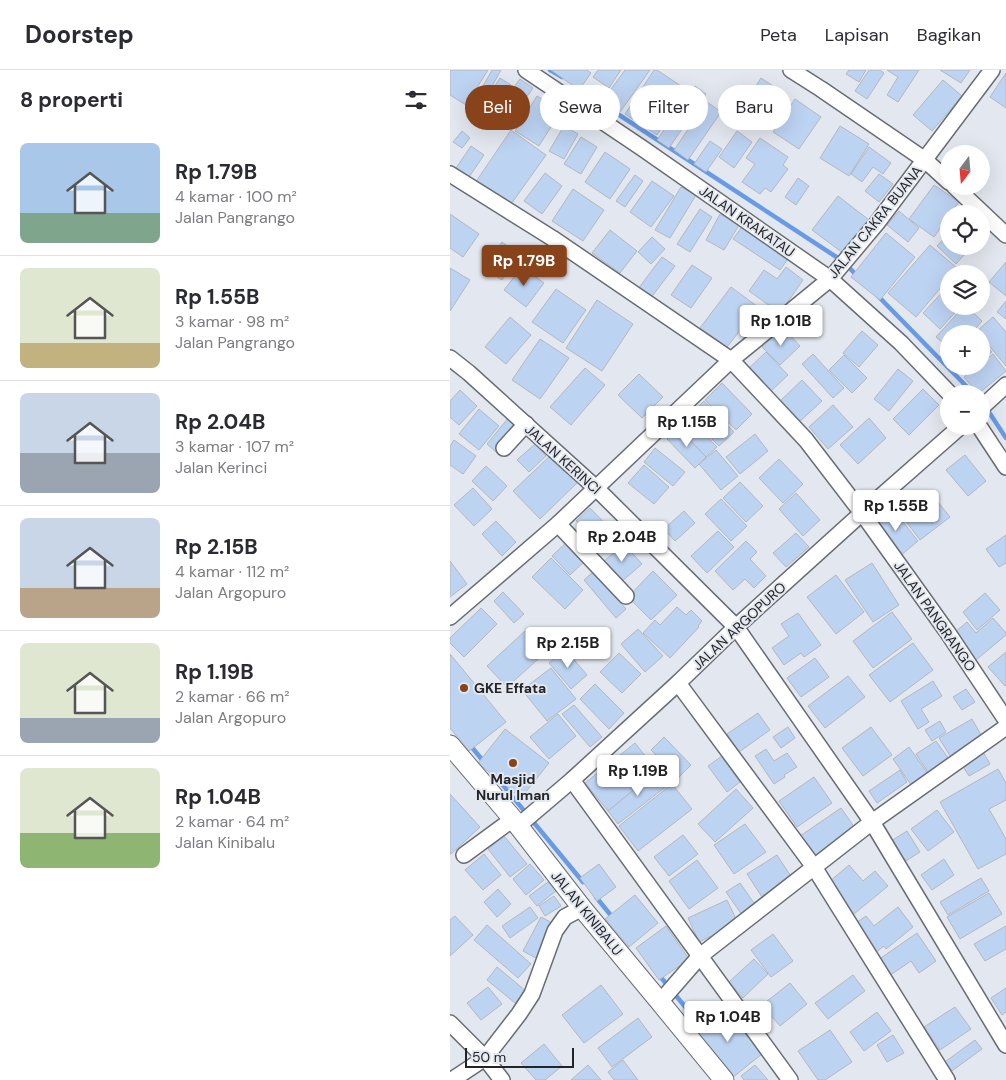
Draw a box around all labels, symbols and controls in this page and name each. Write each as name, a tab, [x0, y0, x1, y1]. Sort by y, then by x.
text: Doorstep	[25, 19, 134, 50]
text: Peta	[760, 23, 797, 47]
text: Lapisan	[825, 23, 889, 47]
text: Bagikan	[917, 23, 981, 47]
chip: Beli	[465, 85, 530, 130]
chip: Sewa	[540, 85, 620, 130]
chip: Filter	[630, 85, 708, 130]
chip: Baru	[718, 85, 791, 130]
text: 8 properti	[20, 86, 123, 114]
icon: filters	[402, 86, 430, 114]
north arrow	[940, 145, 990, 195]
map controls	[940, 145, 990, 435]
text: Rp 1.79B	[175, 158, 257, 186]
street label: JALAN CAKRA BUANA	[824, 162, 926, 282]
icon: home	[60, 163, 120, 223]
street label: JALAN KRAKATAU	[696, 181, 798, 261]
text: 4 kamar · 100 m²	[175, 186, 297, 207]
button: locate	[940, 205, 990, 255]
text: Jalan Pangrango	[175, 207, 295, 228]
pin: Rp 1.79B	[472, 244, 576, 287]
text: Rp 1.79B	[493, 250, 555, 271]
button: layers	[940, 265, 990, 315]
text: Rp 1.55B	[175, 283, 259, 311]
icon: home	[60, 288, 120, 348]
pin: Rp 1.01B	[729, 304, 833, 347]
text: Rp 1.01B	[751, 310, 811, 331]
text: 3 kamar · 98 m²	[175, 311, 289, 332]
button: +	[940, 325, 990, 375]
text: Jalan Pangrango	[175, 332, 295, 353]
button: −	[940, 385, 990, 435]
pin: Rp 1.15B	[635, 406, 739, 448]
text: Rp 2.04B	[175, 408, 265, 436]
text: Rp 1.15B	[657, 411, 717, 432]
icon: home	[60, 413, 120, 473]
street label: JALAN KERINCI	[521, 420, 605, 498]
text: 3 kamar · 107 m²	[175, 436, 294, 457]
text: Jalan Kerinci	[175, 457, 267, 478]
pin: Rp 1.55B	[844, 490, 948, 532]
text: Rp 1.55B	[864, 495, 928, 516]
pin: Rp 2.04B	[570, 520, 674, 563]
text: Rp 2.04B	[588, 526, 656, 547]
text: Rp 2.15B	[175, 533, 258, 561]
icon: home	[60, 538, 120, 598]
street label: JALAN PANGRANGO	[890, 557, 980, 675]
text: 4 kamar · 112 m²	[175, 561, 289, 582]
street label: JALAN ARGOPURO	[688, 578, 790, 674]
text: Jalan Argopuro	[175, 582, 286, 603]
pin: Rp 2.15B	[516, 626, 620, 669]
text: Rp 2.15B	[536, 632, 600, 653]
text: Rp 1.19B	[175, 658, 254, 686]
icon: home	[60, 663, 120, 723]
place label: GKE Effata	[474, 679, 546, 697]
marker: GKE Effata	[458, 682, 470, 694]
text: 2 kamar · 66 m²	[175, 686, 290, 707]
text: Jalan Argopuro	[175, 707, 286, 728]
pin: Rp 1.19B	[586, 754, 690, 797]
marker: Masjid Nurul Iman	[507, 757, 519, 769]
text: Rp 1.19B	[608, 760, 668, 781]
place label: Masjid Nurul Iman	[476, 770, 550, 804]
text: Rp 1.04B	[175, 783, 261, 811]
icon: home	[60, 788, 120, 848]
text: 2 kamar · 64 m²	[175, 811, 289, 832]
text: Jalan Kinibalu	[175, 832, 275, 853]
street label: JALAN KINIBALU	[547, 867, 627, 959]
pin: Rp 1.04B	[676, 1000, 780, 1043]
text: Rp 1.04B	[695, 1006, 761, 1027]
scale bar	[465, 1045, 574, 1068]
text: 50 m	[472, 1048, 506, 1066]

